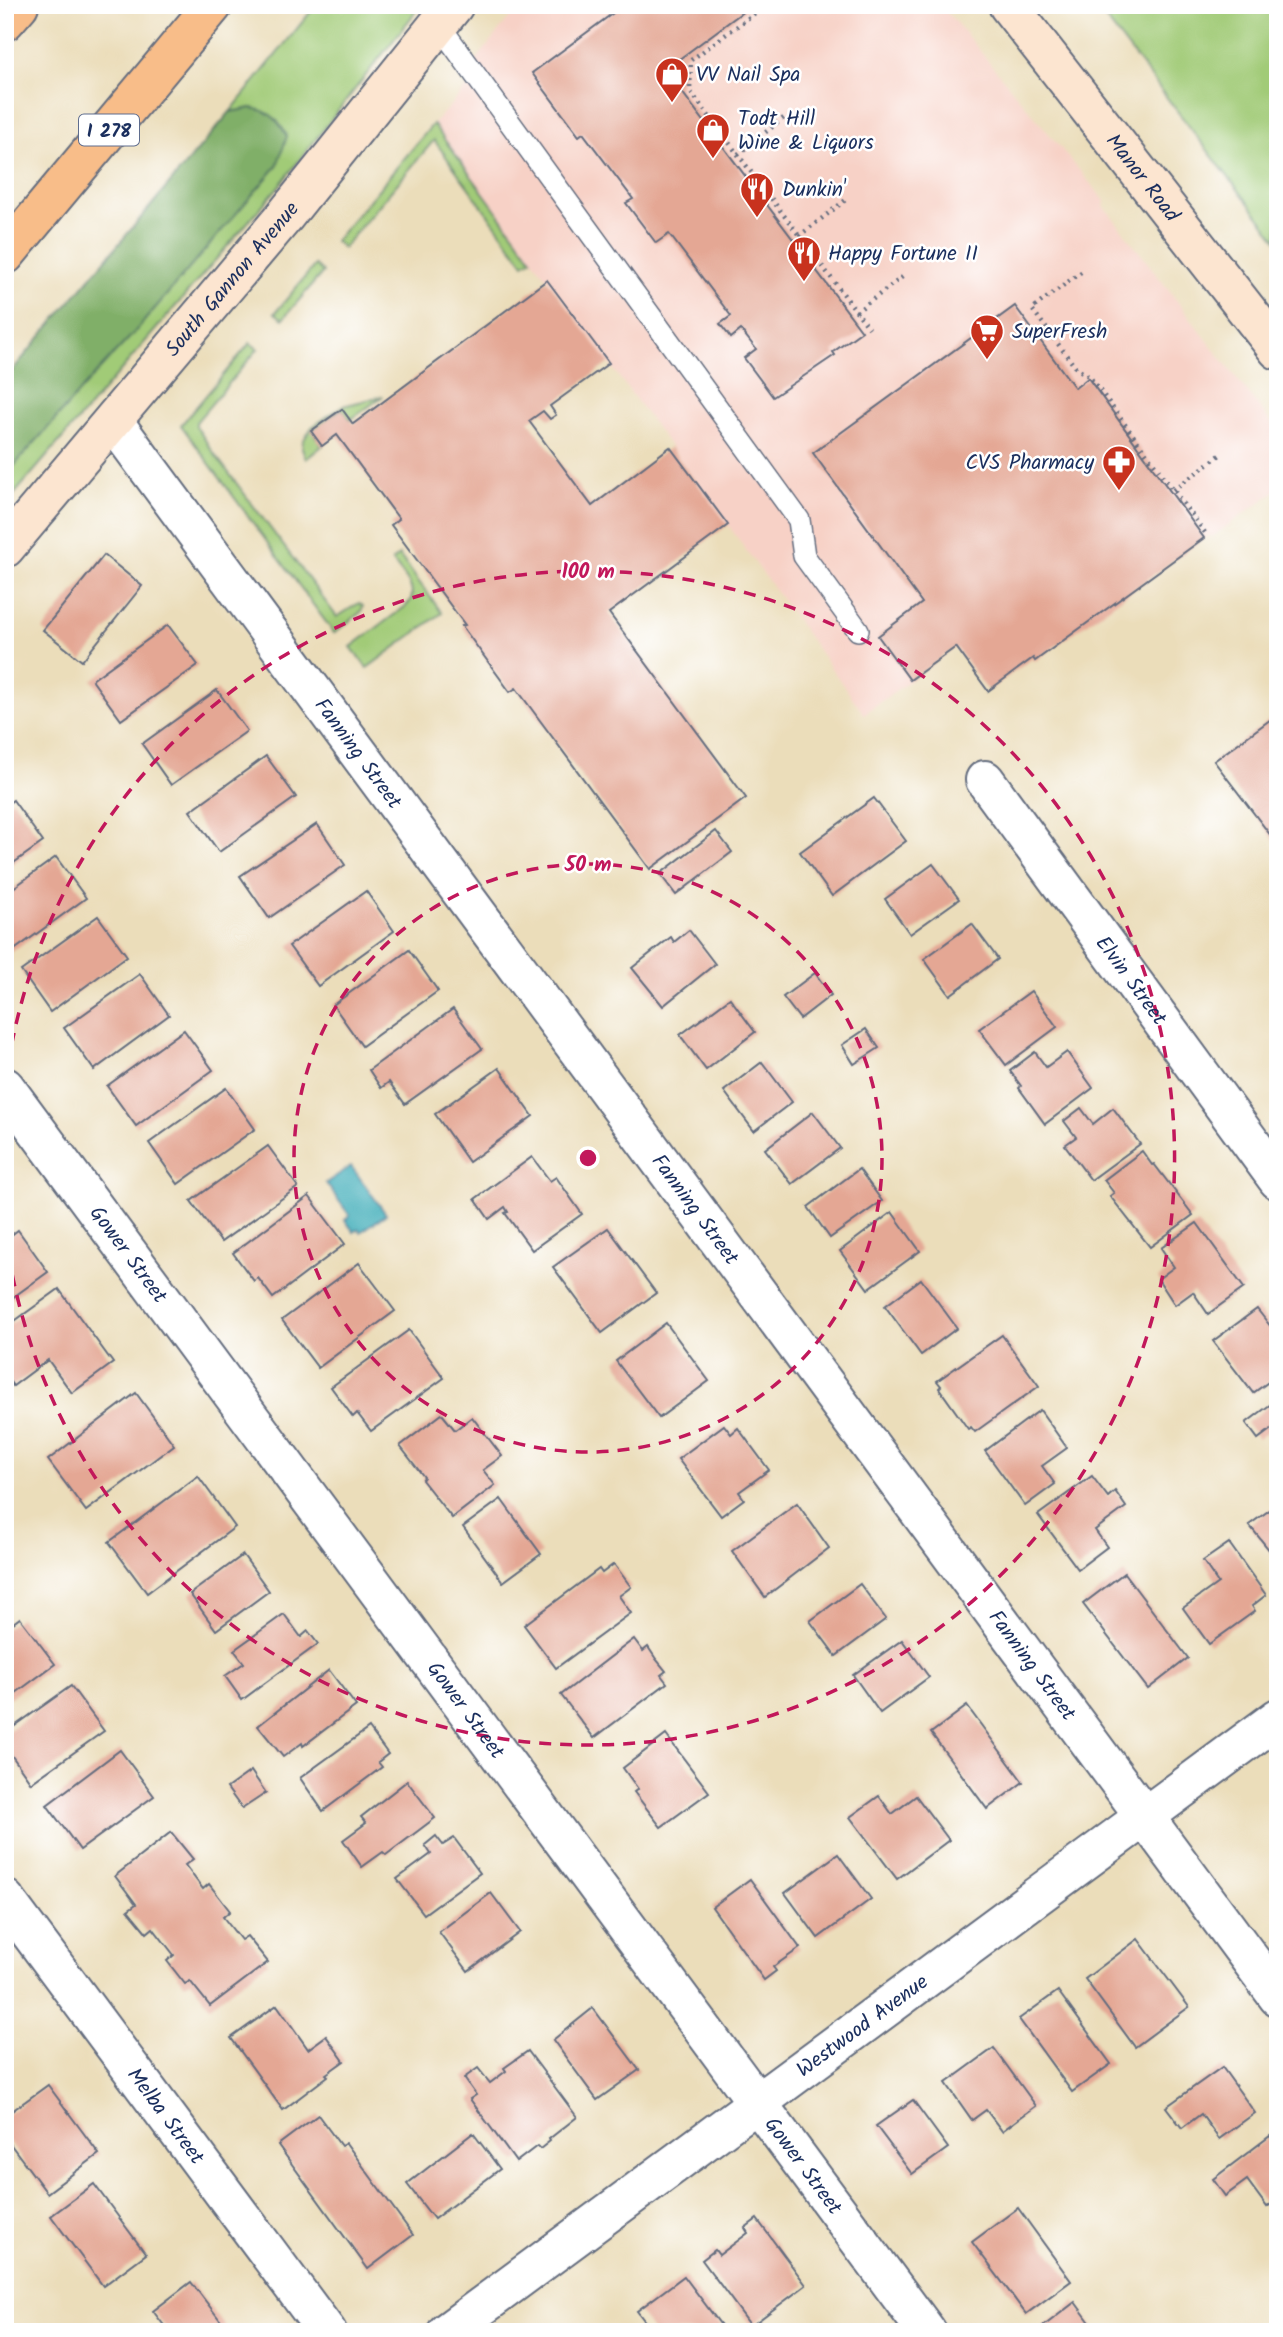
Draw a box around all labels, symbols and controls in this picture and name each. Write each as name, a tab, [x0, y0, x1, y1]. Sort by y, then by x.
shop icon: VV Nail Spa	[653, 55, 691, 104]
place label: VV Nail Spa	[696, 59, 800, 92]
place label: Todt Hill Wine & Liquors	[738, 103, 874, 160]
shop icon: Todt Hill Wine & Liquors	[694, 111, 732, 160]
road number: I 278	[79, 114, 139, 146]
street label: Manor Road	[1097, 127, 1187, 230]
restaurant icon: Dunkin'	[738, 170, 776, 219]
place label: Dunkin'	[782, 174, 847, 207]
street label: South Gannon Avenue	[158, 194, 309, 365]
restaurant icon: Happy Fortune II	[785, 234, 823, 283]
place label: Happy Fortune II	[828, 238, 978, 271]
supermarket icon: SuperFresh	[968, 312, 1006, 361]
place label: SuperFresh	[1012, 316, 1107, 349]
pharmacy icon: CVS Pharmacy	[1100, 443, 1138, 492]
place label: CVS Pharmacy	[965, 447, 1094, 480]
text: 100 m	[561, 556, 615, 589]
street label: Fanning Street	[305, 691, 410, 817]
text: 50 m	[564, 849, 611, 882]
street label: Elvin Street	[1086, 929, 1175, 1033]
centre of rings	[576, 1146, 600, 1170]
street label: Fanning Street	[642, 1147, 747, 1273]
street label: Gower Street	[80, 1199, 175, 1312]
street label: Fanning Street	[979, 1603, 1084, 1729]
street label: Gower Street	[418, 1655, 513, 1767]
street label: Westwood Avenue	[790, 1966, 936, 2086]
street label: Melba Street	[118, 2061, 213, 2173]
street label: Gower Street	[755, 2110, 850, 2223]

